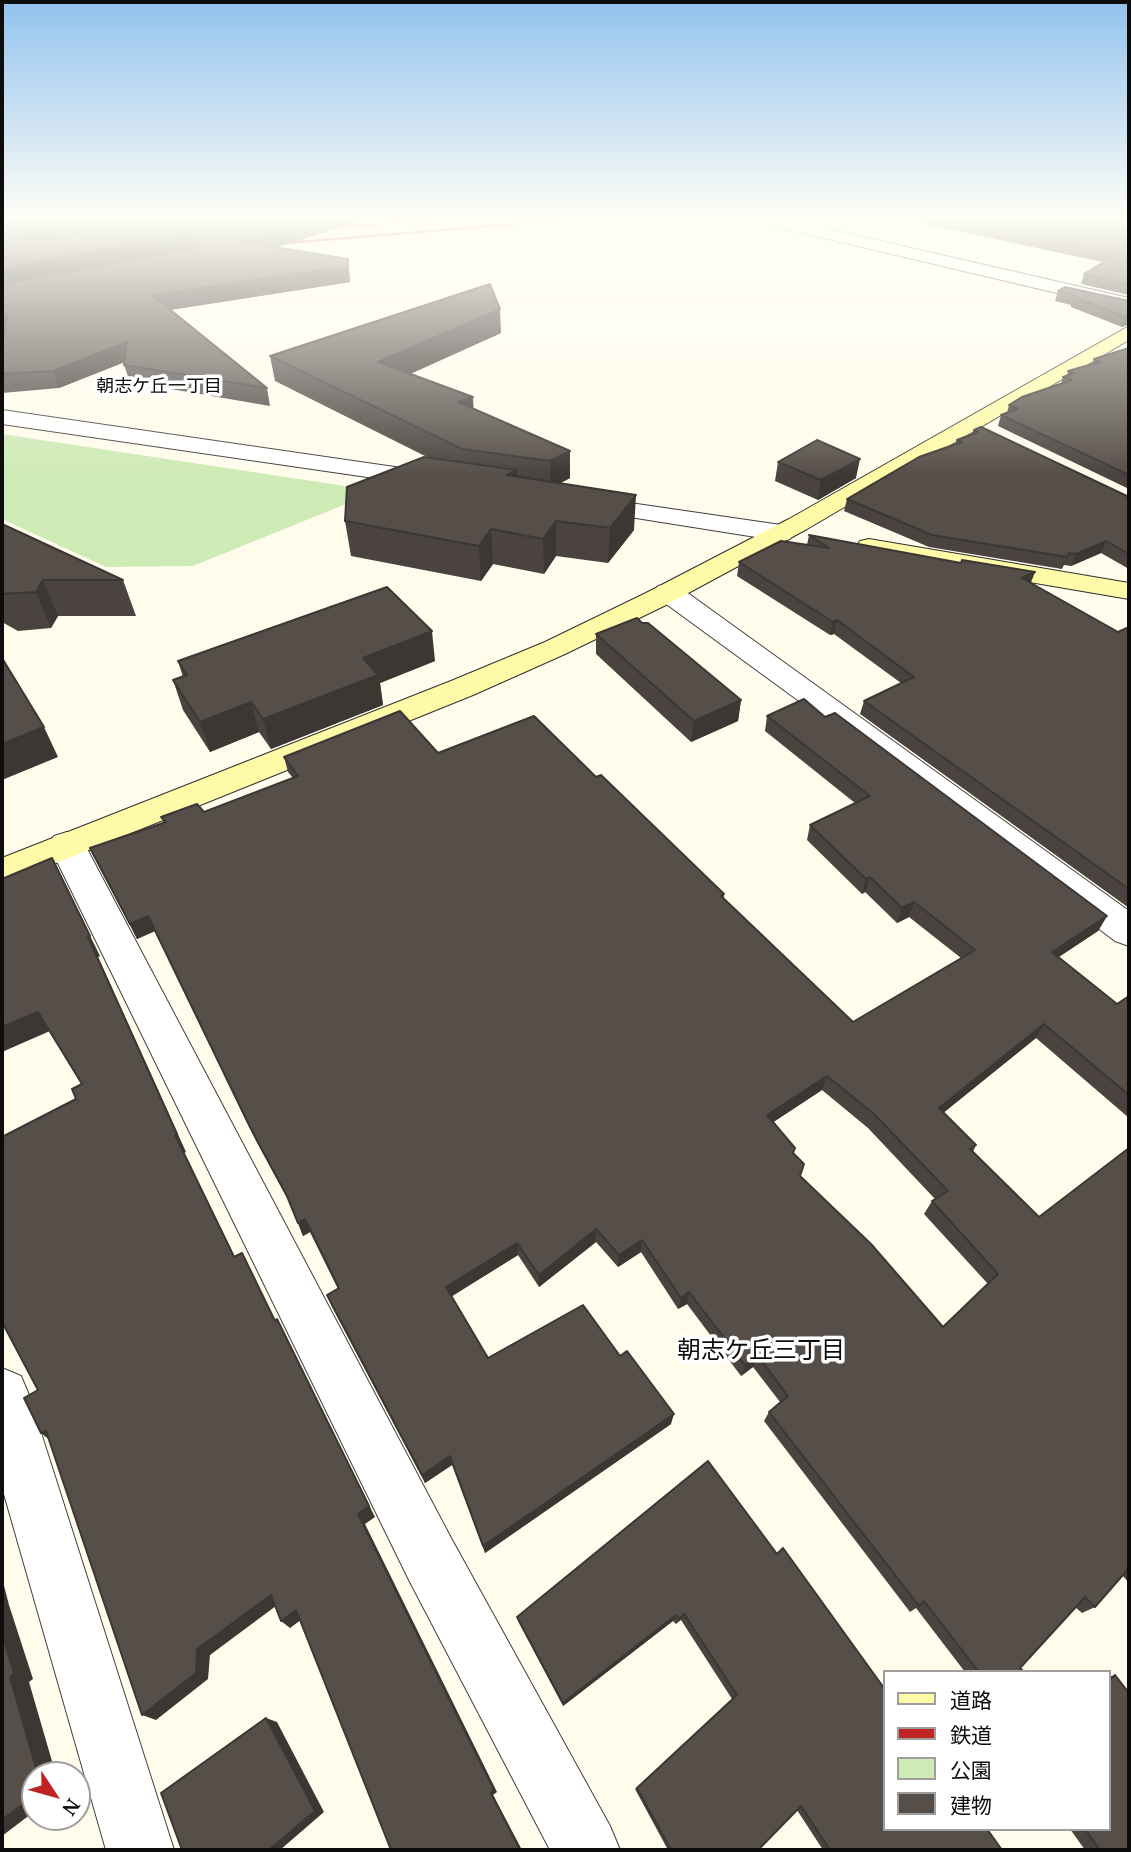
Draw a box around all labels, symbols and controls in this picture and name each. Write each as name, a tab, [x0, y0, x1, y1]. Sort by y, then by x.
district label: 朝志ケ丘一丁目	[96, 376, 222, 398]
district label: 朝志ケ丘三丁目	[677, 1337, 845, 1365]
legend	[883, 1670, 1110, 1831]
text: 道路	[950, 1686, 992, 1714]
text: 鉄道	[950, 1721, 992, 1749]
text: 公園	[950, 1756, 992, 1784]
north arrow	[21, 1761, 91, 1831]
text: 建物	[950, 1791, 992, 1819]
text: N	[56, 1793, 86, 1821]

